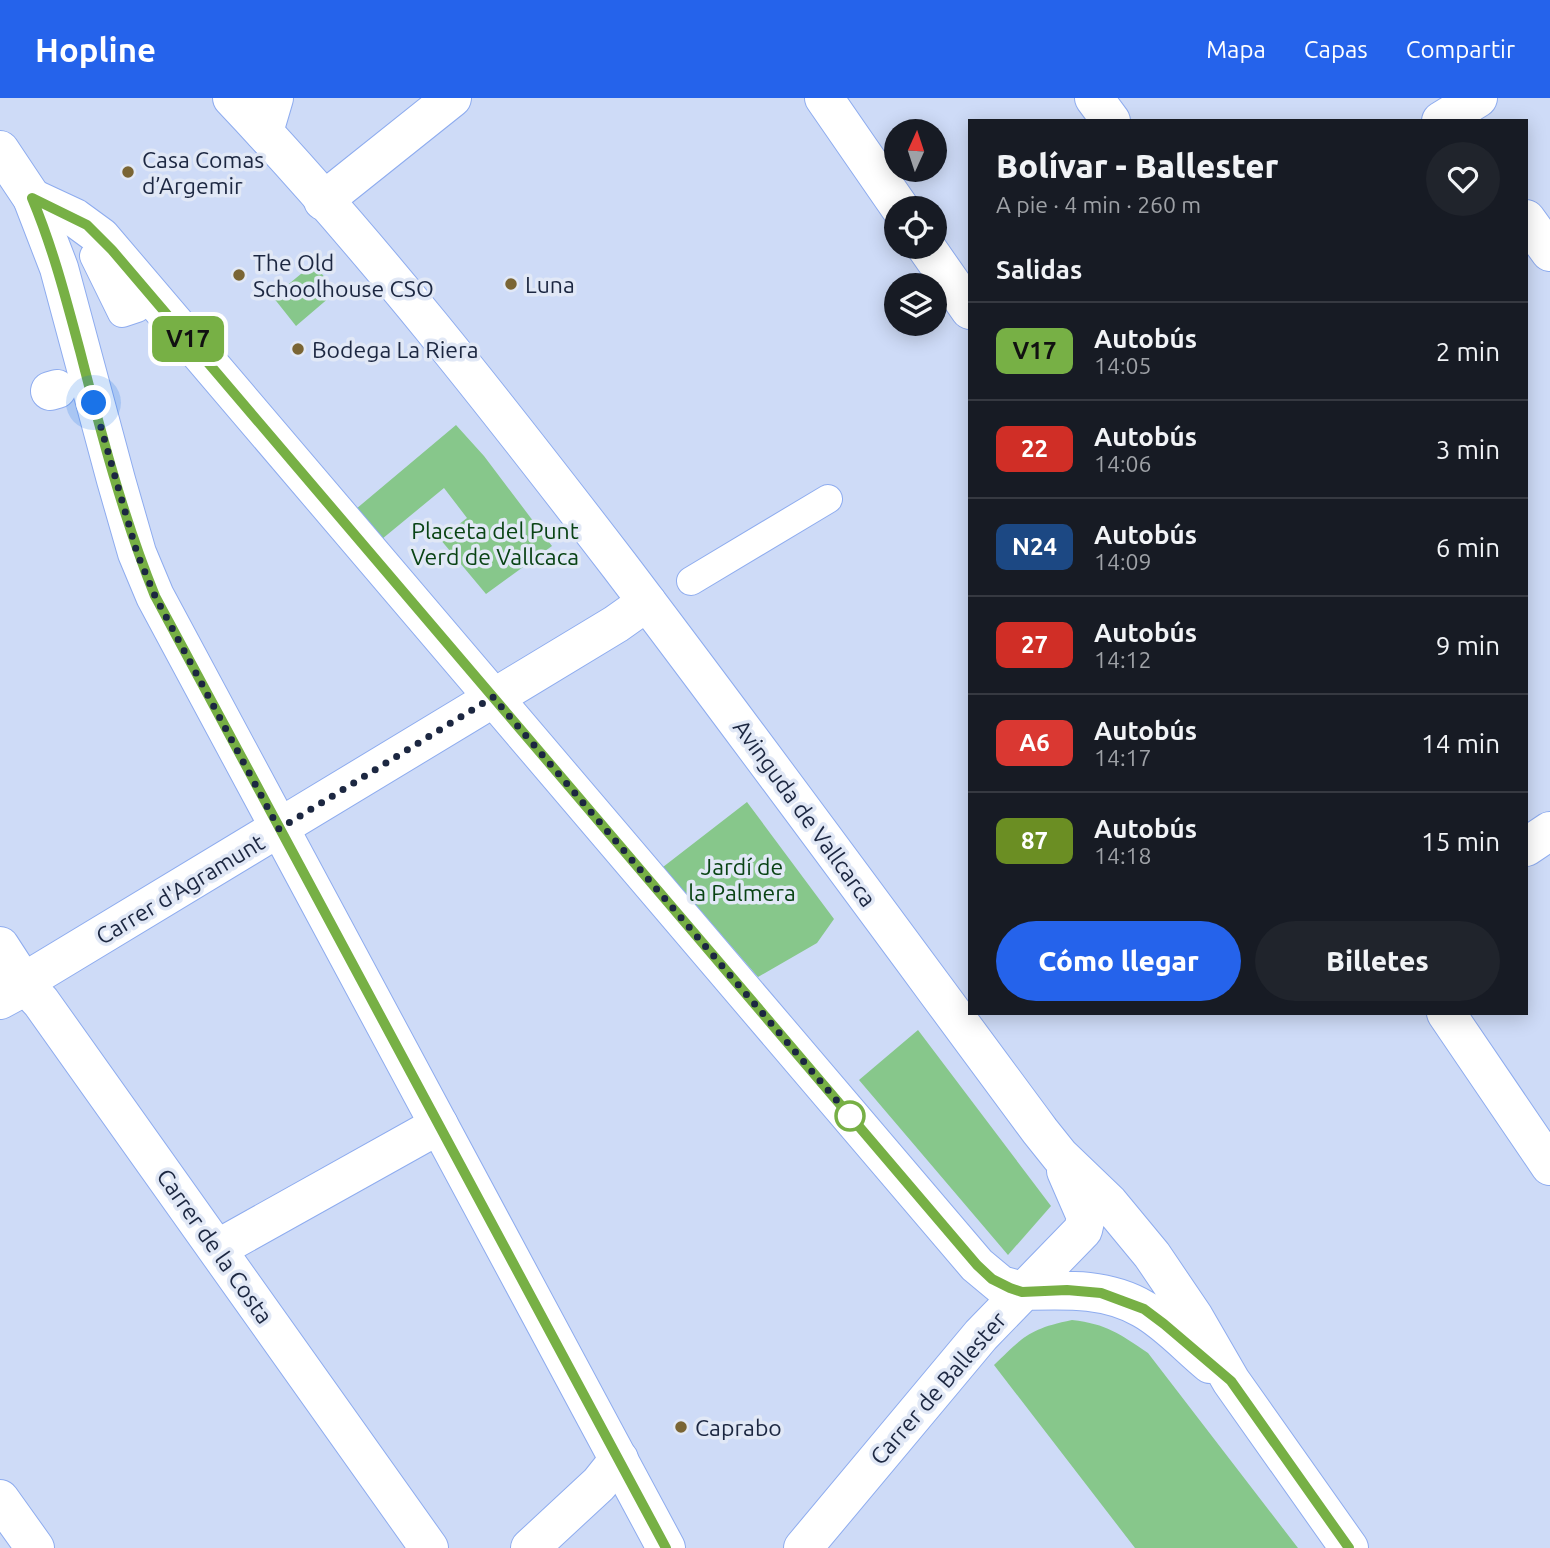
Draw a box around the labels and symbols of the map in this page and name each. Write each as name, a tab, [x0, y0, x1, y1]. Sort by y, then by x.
north arrow	[884, 119, 947, 182]
place label: Casa Comas d’Argemir	[142, 147, 264, 198]
marker: Casa Comas d’Argemir	[120, 164, 136, 180]
place label: The Old Schoolhouse CSO	[253, 250, 434, 301]
marker: The Old Schoolhouse CSO	[231, 267, 247, 283]
place label: Luna	[525, 272, 575, 297]
marker: Luna	[503, 276, 519, 292]
line badge: V17	[148, 316, 228, 362]
place label: Bodega La Riera	[312, 337, 479, 362]
marker: Bodega La Riera	[290, 341, 306, 357]
your location	[76, 385, 111, 420]
park label: Placeta del Punt Verd de Vallcaca	[411, 518, 579, 569]
street label: Avinguda de Vallcarca	[729, 715, 881, 911]
street label: Carrer d'Agramunt	[92, 829, 268, 949]
park label: Jardí de la Palmera	[688, 854, 796, 905]
unlabelled marker	[835, 1101, 865, 1131]
street label: Carrer de la Costa	[152, 1164, 278, 1328]
street label: Carrer de Ballester	[865, 1307, 1011, 1469]
place label: Caprabo	[695, 1415, 782, 1440]
marker: Caprabo	[673, 1419, 689, 1435]

